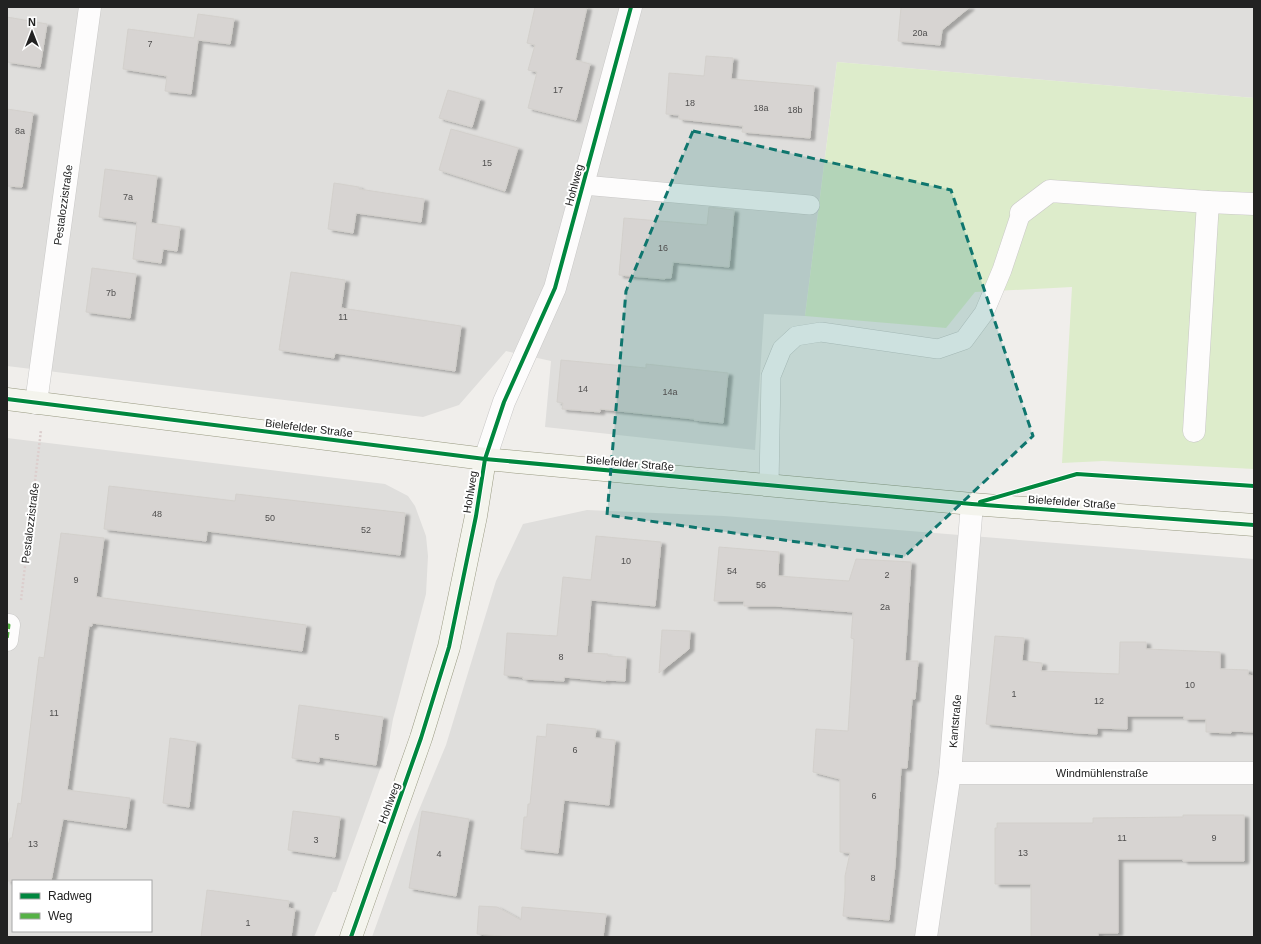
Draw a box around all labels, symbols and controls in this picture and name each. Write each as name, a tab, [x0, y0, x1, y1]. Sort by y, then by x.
north arrow	[12, 12, 52, 52]
text: N	[28, 16, 36, 28]
house number: 20a	[912, 28, 928, 38]
house number: 7	[147, 39, 153, 49]
house number: 17	[553, 85, 563, 95]
house number: 18	[685, 98, 695, 108]
house number: 18a	[753, 103, 769, 113]
house number: 18b	[787, 105, 803, 115]
house number: 8a	[15, 126, 25, 136]
house number: 15	[482, 158, 492, 168]
street label: Hohlweg	[563, 163, 585, 207]
street label: Pestalozzistraße	[51, 164, 75, 246]
house number: 7a	[123, 192, 133, 202]
house number: 16	[658, 243, 668, 253]
house number: 7b	[106, 288, 116, 298]
house number: 11	[338, 312, 348, 322]
house number: 14	[578, 384, 588, 394]
house number: 14a	[662, 387, 678, 397]
street label: Bielefelder Straße	[265, 417, 353, 439]
street label: Bielefelder Straße	[586, 453, 674, 473]
street label: Hohlweg	[461, 470, 479, 514]
street label: Pestalozzistraße	[19, 482, 41, 564]
street label: Bielefelder Straße	[1028, 493, 1116, 511]
house number: 48	[152, 509, 162, 519]
house number: 50	[265, 513, 275, 523]
house number: 52	[361, 525, 371, 535]
house number: 10	[621, 556, 631, 566]
house number: 54	[727, 566, 737, 576]
house number: 2	[884, 570, 890, 580]
house number: 9	[73, 575, 79, 585]
house number: 56	[756, 580, 766, 590]
house number: 2a	[880, 602, 890, 612]
house number: 8	[558, 652, 564, 662]
house number: 10	[1185, 680, 1195, 690]
house number: 1	[1011, 689, 1017, 699]
street label: Kantstraße	[947, 694, 963, 748]
house number: 12	[1094, 696, 1104, 706]
house number: 11	[49, 708, 59, 718]
house number: 5	[334, 732, 340, 742]
house number: 6	[572, 745, 578, 755]
street label: Windmühlenstraße	[1056, 767, 1148, 779]
street label: Hohlweg	[376, 781, 402, 825]
house number: 6	[871, 791, 877, 801]
house number: 11	[1117, 833, 1127, 843]
house number: 9	[1211, 833, 1217, 843]
house number: 3	[313, 835, 319, 845]
house number: 13	[28, 839, 38, 849]
house number: 13	[1018, 848, 1028, 858]
house number: 4	[436, 849, 442, 859]
house number: 8	[870, 873, 876, 883]
legend	[12, 880, 152, 932]
text: Radweg	[48, 889, 92, 903]
text: Weg	[48, 909, 72, 923]
house number: 1	[245, 918, 251, 928]

